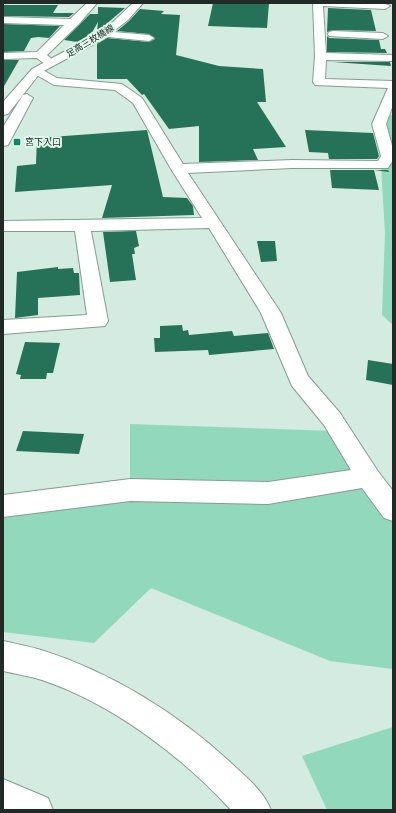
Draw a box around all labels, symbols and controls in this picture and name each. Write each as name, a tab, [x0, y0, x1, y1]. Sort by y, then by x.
street label: 足高三枚橋線	[64, 22, 117, 59]
marker: 宮下入口	[12, 137, 22, 147]
place label: 宮下入口	[25, 137, 61, 147]

